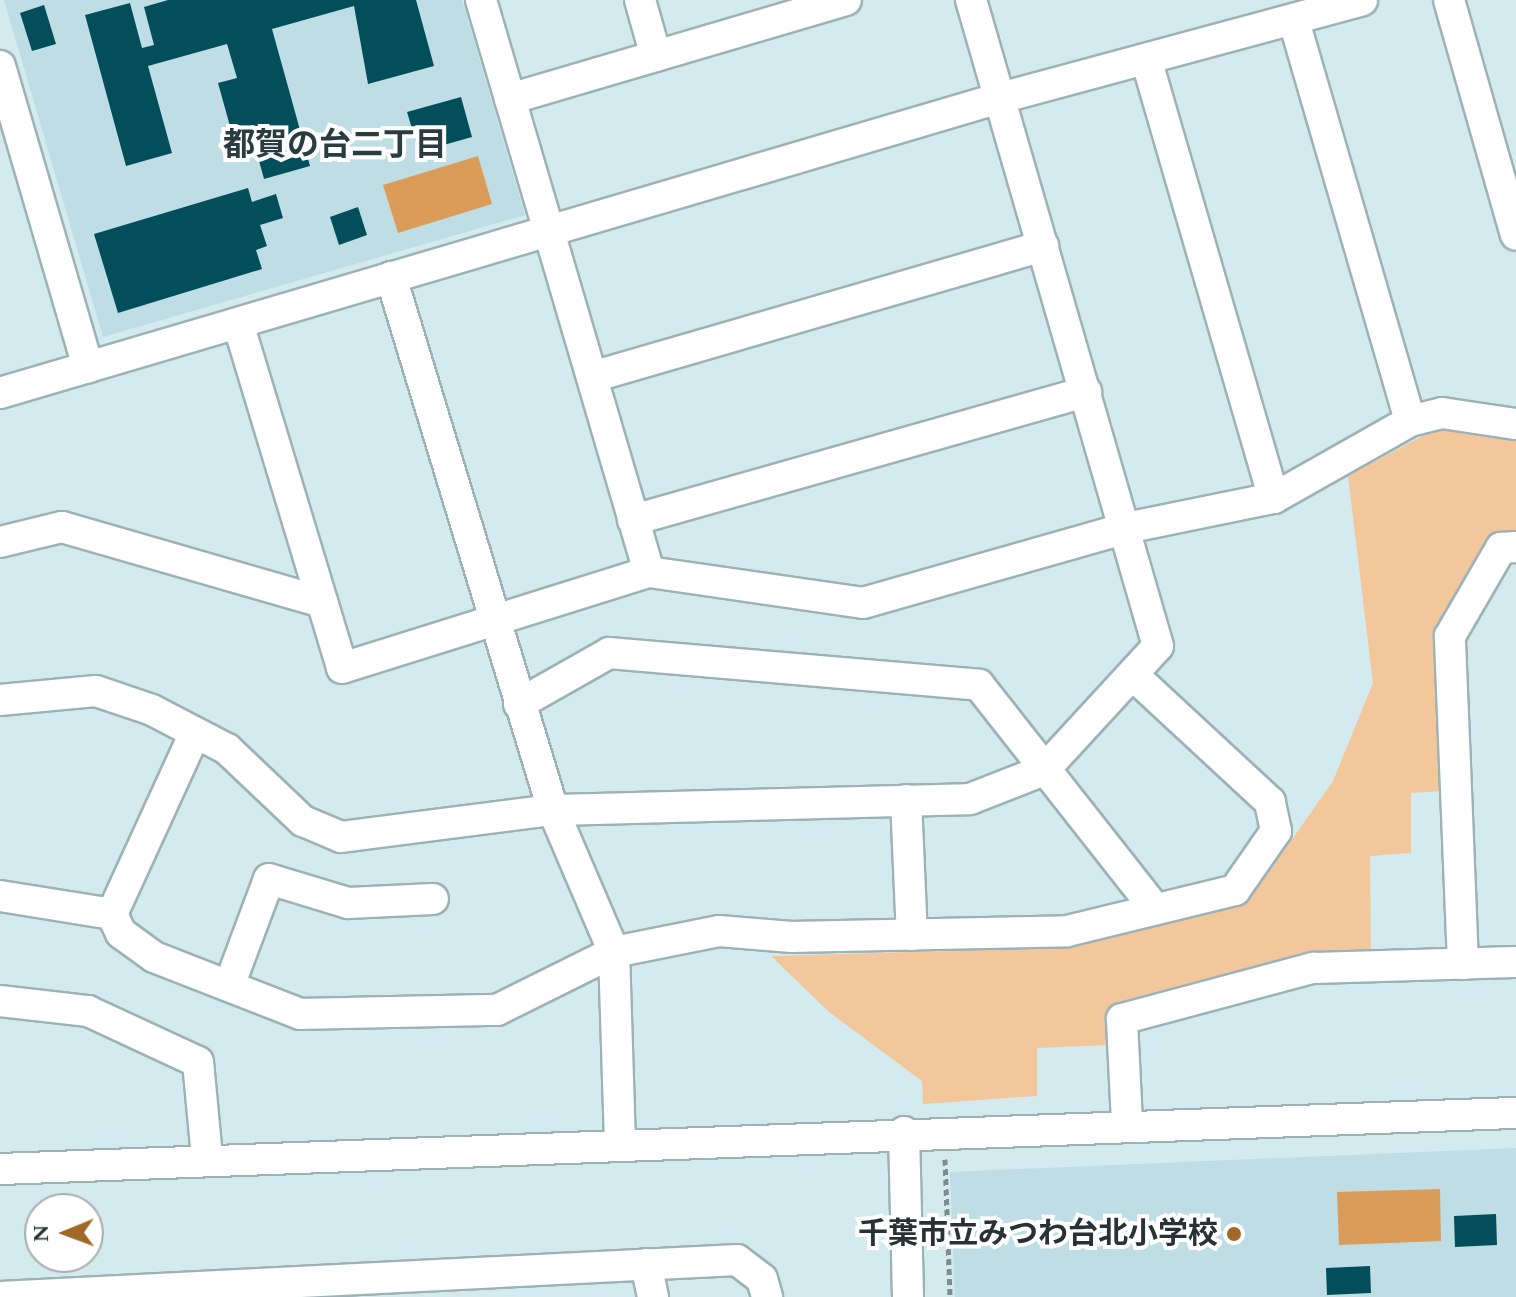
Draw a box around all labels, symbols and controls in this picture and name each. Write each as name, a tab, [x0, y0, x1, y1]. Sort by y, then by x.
district label: 都賀の台二丁目	[223, 127, 447, 165]
north arrow	[24, 1193, 104, 1273]
place label: 千葉市立みつわ台北小学校	[858, 1216, 1218, 1252]
text: N	[25, 1224, 58, 1243]
marker: 千葉市立みつわ台北小学校	[1225, 1225, 1243, 1243]

